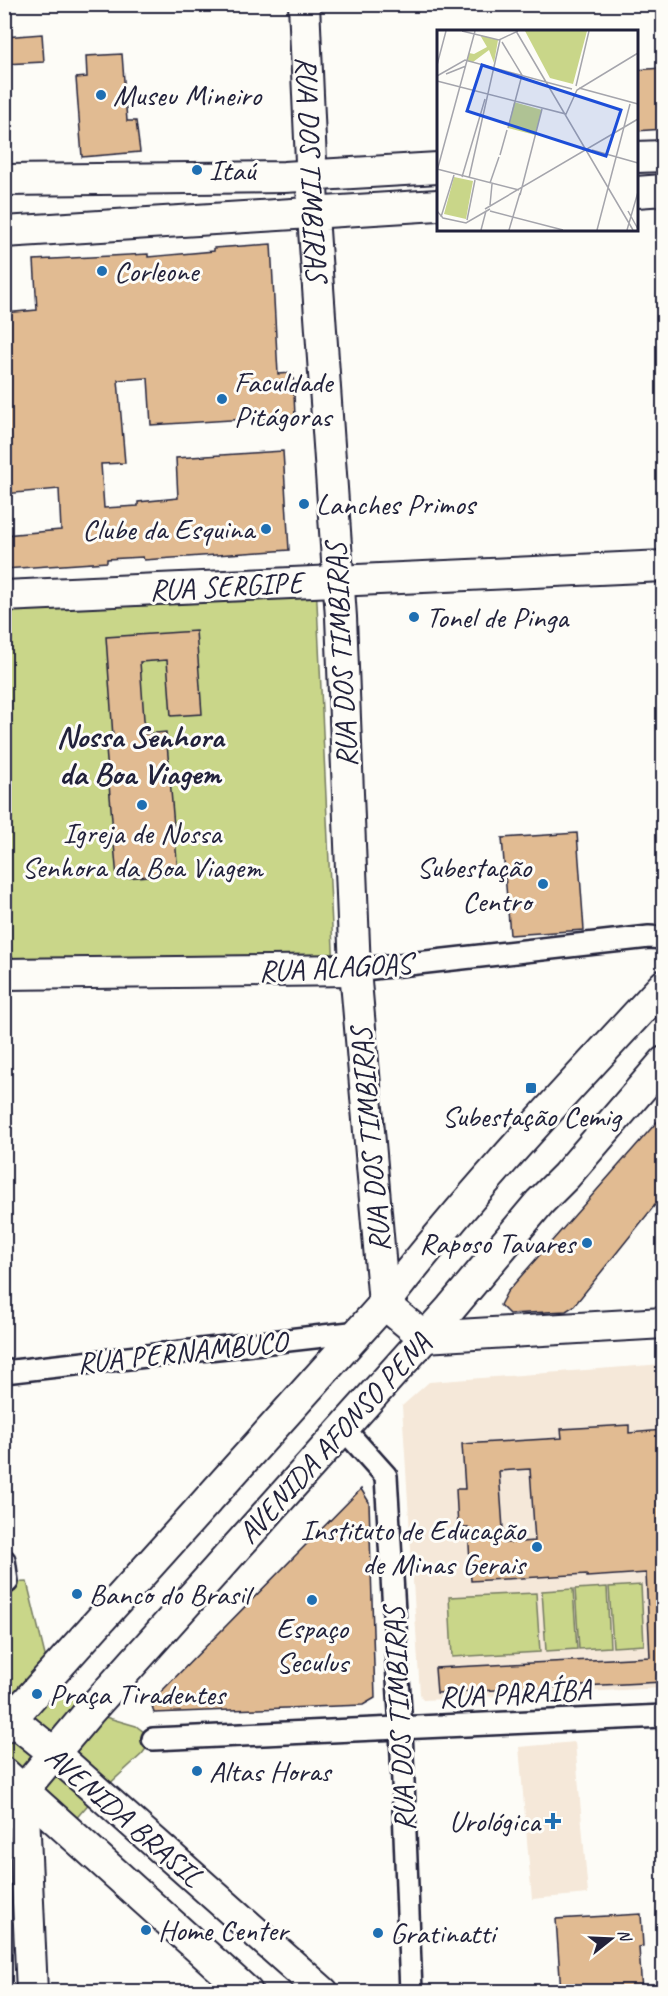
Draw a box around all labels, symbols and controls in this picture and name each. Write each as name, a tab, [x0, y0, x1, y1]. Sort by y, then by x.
inset map	[437, 30, 638, 231]
street label: RUA DOS TIMBIRAS	[287, 56, 337, 286]
place label: Museu Mineiro	[113, 76, 263, 114]
marker: Museu Mineiro	[94, 88, 108, 102]
place label: Itaú	[209, 151, 258, 189]
marker: Itaú	[190, 163, 204, 177]
place label: Corleone	[114, 252, 200, 290]
marker: Corleone	[95, 264, 109, 278]
place label: Faculdade Pitágoras	[234, 363, 335, 435]
marker: Faculdade Pitágoras	[215, 392, 229, 406]
place label: Lanches Primos	[316, 485, 477, 523]
marker: Lanches Primos	[297, 497, 311, 511]
place label: Clube da Esquina	[82, 510, 257, 548]
marker: Clube da Esquina	[259, 522, 273, 536]
street label: RUA DOS TIMBIRAS	[316, 538, 366, 768]
street label: RUA SERGIPE	[148, 563, 307, 609]
place label: Tonel de Pinga	[426, 598, 570, 636]
marker: Tonel de Pinga	[407, 610, 421, 624]
district label: Nossa Senhora da Boa Viagem	[56, 716, 226, 794]
marker: Igreja de Nossa Senhora da Boa Viagem	[135, 798, 149, 812]
place label: Igreja de Nossa Senhora da Boa Viagem	[22, 814, 264, 886]
place label: Subestação Centro	[417, 848, 534, 920]
marker: Subestação Centro	[536, 877, 550, 891]
street label: RUA ALAGOAS	[258, 944, 418, 990]
street label: RUA DOS TIMBIRAS	[341, 1023, 399, 1254]
marker: Subestação Cemig	[524, 1081, 538, 1095]
place label: Subestação Cemig	[442, 1097, 623, 1135]
place label: Raposo Tavares	[419, 1224, 578, 1262]
marker: Raposo Tavares	[580, 1236, 594, 1250]
street label: RUA PERNAMBUCO	[75, 1322, 292, 1382]
street label: AVENIDA AFONSO PENA	[229, 1324, 439, 1551]
place label: Instituto de Educação de Minas Gerais	[300, 1511, 528, 1583]
marker: Instituto de Educação de Minas Gerais	[530, 1540, 544, 1554]
place label: Banco do Brasil	[89, 1575, 254, 1613]
marker: Banco do Brasil	[70, 1587, 84, 1601]
marker: Espaço Seculus	[305, 1593, 319, 1607]
street label: RUA DOS TIMBIRAS	[374, 1602, 424, 1832]
place label: Espaço Seculus	[276, 1609, 351, 1681]
street label: RUA PARAÍBA	[438, 1670, 594, 1716]
place label: Praça Tiradentes	[49, 1675, 228, 1713]
marker: Praça Tiradentes	[30, 1687, 44, 1701]
street label: AVENIDA BRASIL	[37, 1737, 211, 1895]
place label: Altas Horas	[209, 1752, 333, 1790]
marker: Altas Horas	[190, 1764, 204, 1778]
place label: Urológica	[449, 1802, 542, 1840]
marker: Urológica	[544, 1812, 562, 1830]
north arrow	[581, 1909, 641, 1969]
place label: Home Center	[158, 1911, 291, 1949]
place label: Gratinatti	[390, 1914, 499, 1952]
marker: Home Center	[139, 1923, 153, 1937]
marker: Gratinatti	[371, 1926, 385, 1940]
text: N	[613, 1927, 636, 1945]

